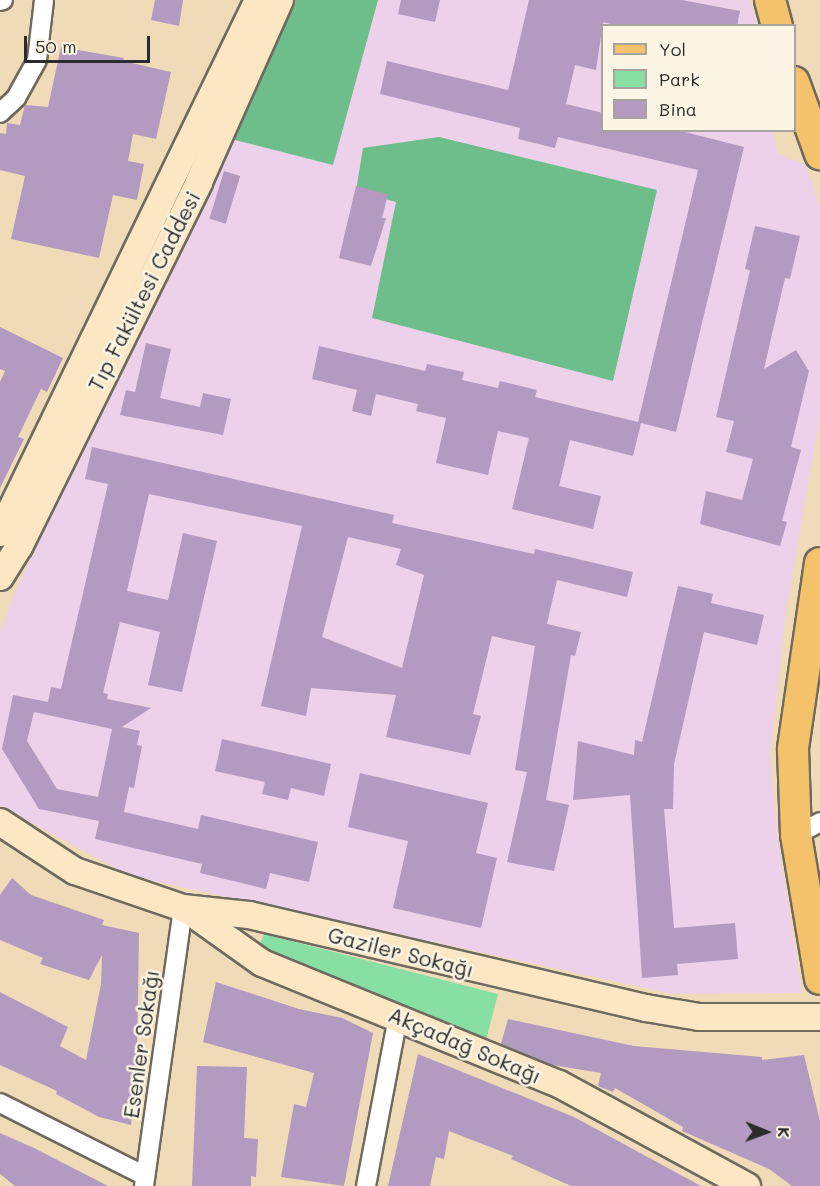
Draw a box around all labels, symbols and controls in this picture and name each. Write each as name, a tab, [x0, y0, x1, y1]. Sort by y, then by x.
scale bar	[27, 24, 153, 62]
legend	[601, 24, 796, 132]
text: 50 m	[35, 34, 77, 58]
text: Yol	[659, 37, 686, 61]
text: Park	[659, 67, 700, 91]
text: Bina	[659, 97, 697, 121]
street label: Tıp Fakültesi Caddesi	[83, 187, 205, 395]
street label: Gaziler Sokağı	[325, 922, 477, 982]
street label: Esenler Sokağı	[118, 968, 164, 1120]
street label: Akçadağ Sokağı	[385, 1001, 545, 1089]
north arrow	[736, 1102, 796, 1162]
text: K	[774, 1127, 795, 1138]

